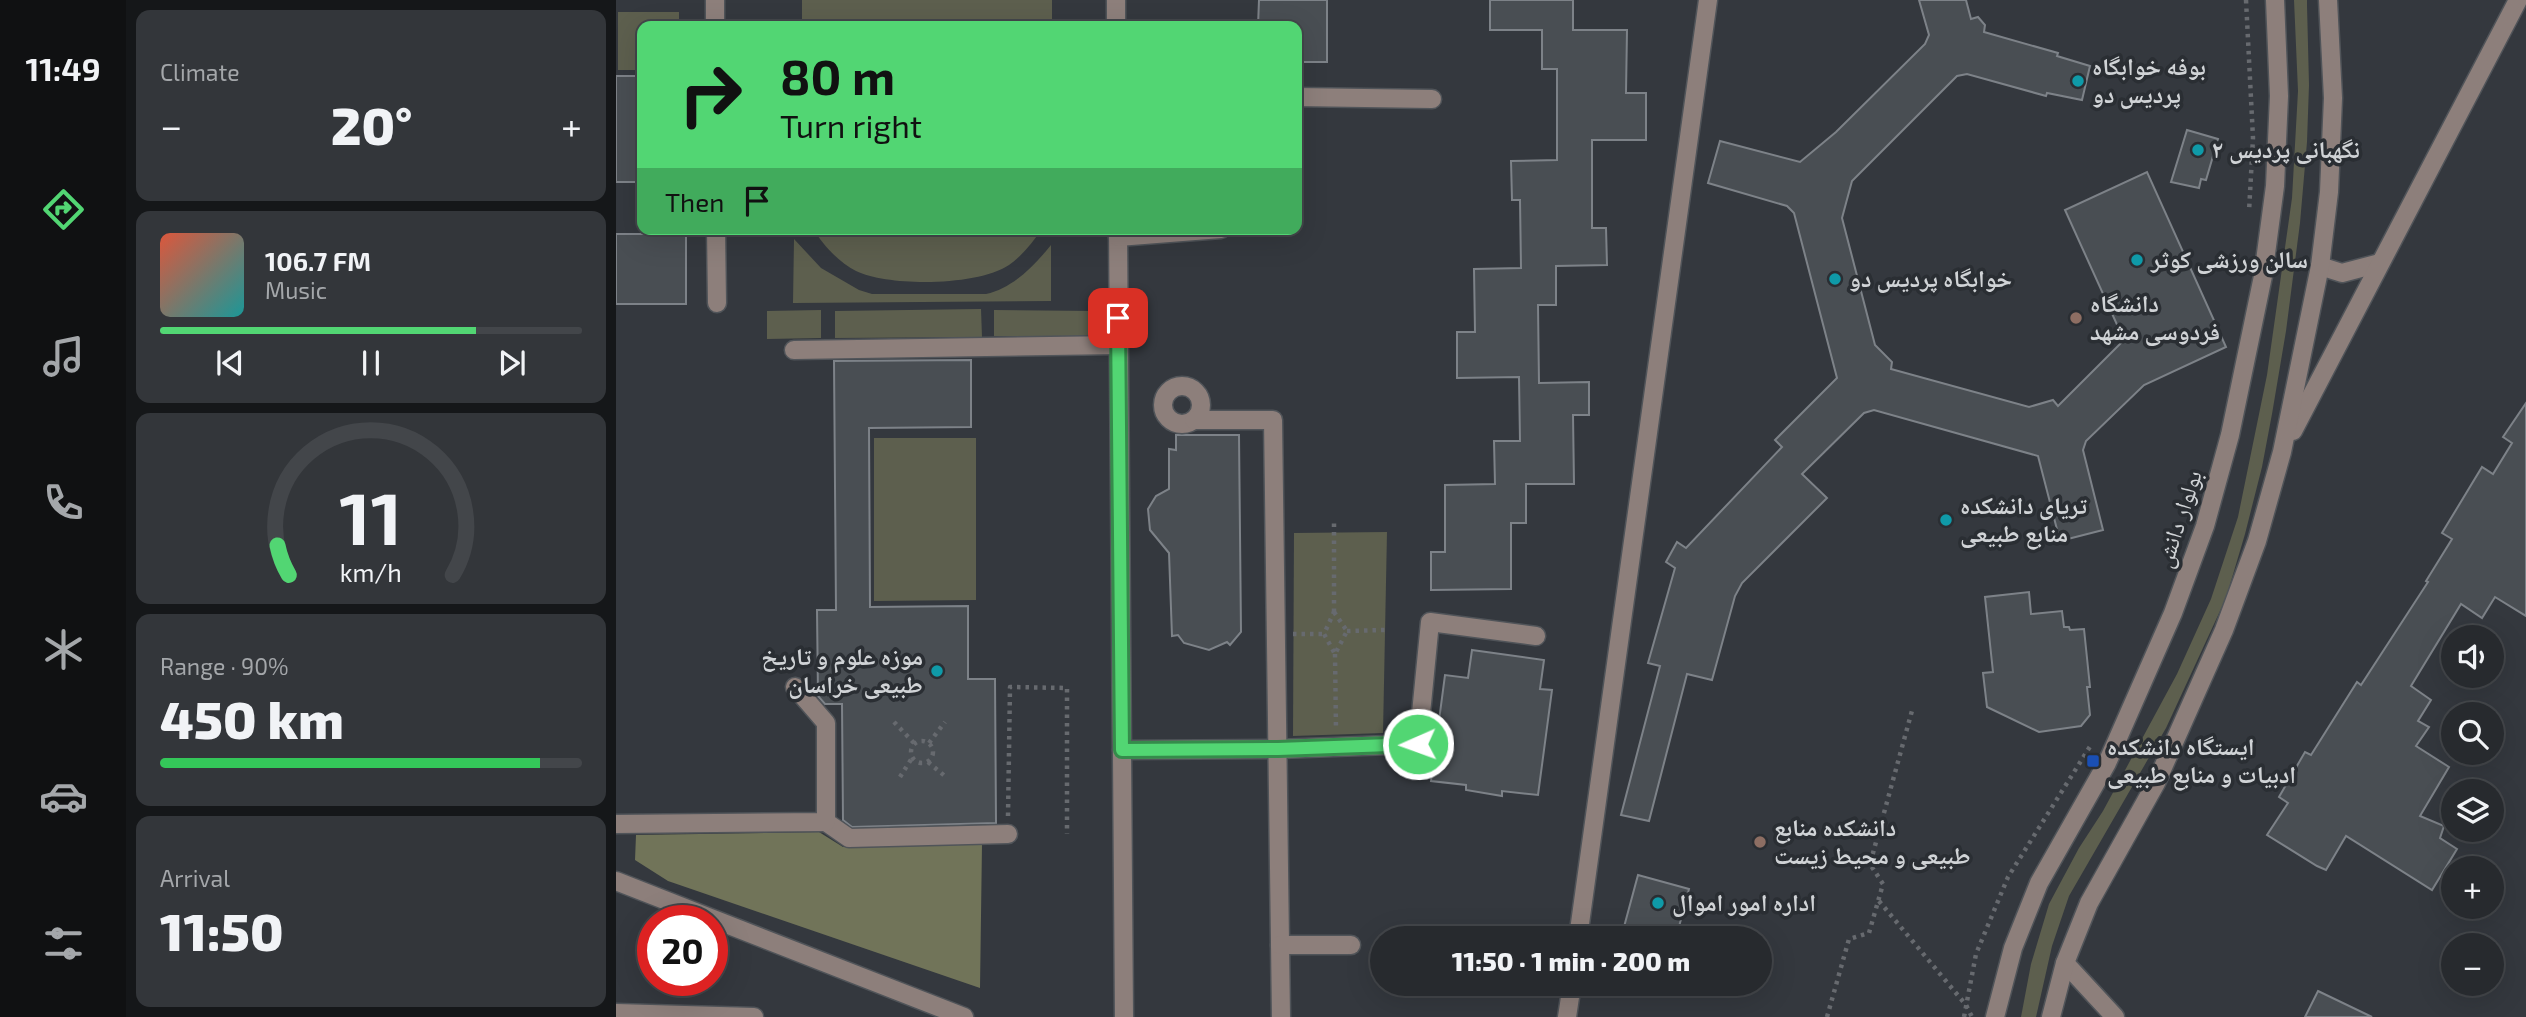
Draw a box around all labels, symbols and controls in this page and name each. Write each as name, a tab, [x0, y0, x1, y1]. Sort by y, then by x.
text: 80 m	[780, 46, 895, 105]
text: 11:49	[25, 49, 101, 87]
icon: right	[665, 49, 756, 140]
place label: بوفه خوابگاه پردیس دو	[2092, 51, 2206, 109]
text: Climate	[160, 58, 240, 86]
marker: بوفه خوابگاه پردیس دو	[2070, 73, 2086, 89]
text: 20°	[331, 93, 412, 155]
text: −	[160, 102, 182, 148]
text: +	[561, 102, 582, 148]
text: Turn right	[780, 106, 922, 144]
place label: نگهبانی پردیس ۲	[2212, 134, 2360, 164]
marker: نگهبانی پردیس ۲	[2190, 142, 2206, 158]
icon: arrive	[738, 182, 776, 220]
icon: directions	[39, 185, 88, 234]
text: Then	[665, 186, 724, 217]
place label: سالن ورزشی کوثر	[2150, 244, 2308, 274]
text: 106.7 FM	[265, 245, 371, 276]
marker: سالن ورزشی کوثر	[2129, 252, 2145, 268]
place label: خوابگاه پردیس دو	[1849, 263, 2012, 293]
marker: خوابگاه پردیس دو	[1827, 271, 1843, 287]
text: Music	[265, 276, 327, 304]
pin	[1088, 288, 1148, 348]
place label: دانشگاه فردوسی مشهد	[2090, 288, 2220, 346]
icon: arrive	[1099, 299, 1137, 337]
marker: دانشگاه فردوسی مشهد	[2068, 310, 2084, 326]
icon: music	[39, 332, 88, 381]
icon: previous	[211, 344, 249, 382]
icon: pause	[352, 344, 390, 382]
icon: next	[493, 344, 531, 382]
street label: بولوار دانش	[2148, 466, 2208, 571]
text: 11	[340, 472, 402, 560]
icon: phone	[39, 478, 88, 527]
place label: تریای دانشکده منابع طبیعی	[1960, 490, 2088, 550]
marker: تریای دانشکده منابع طبیعی	[1938, 512, 1954, 528]
text: km/h	[340, 556, 402, 586]
icon: climate	[39, 625, 88, 674]
map controls	[2441, 625, 2504, 996]
button: sound	[2441, 625, 2504, 688]
place label: موزه علوم و تاریخ طبیعی خراسان	[761, 641, 923, 699]
text: Range · 90%	[160, 652, 289, 680]
marker: موزه علوم و تاریخ طبیعی خراسان	[929, 663, 945, 679]
text: 450 km	[160, 687, 344, 749]
button: search	[2441, 702, 2504, 765]
position arrow	[1381, 707, 1455, 781]
place label: ایستگاه دانشکده ادبیات و منابع طبیعی	[2107, 731, 2296, 791]
marker: ایستگاه دانشکده ادبیات و منابع طبیعی	[2085, 753, 2101, 769]
icon: car	[39, 772, 88, 821]
button: layers	[2441, 779, 2504, 842]
place label: دانشکده منابع طبیعی و محیط زیست	[1774, 812, 1971, 870]
marker: دانشکده منابع طبیعی و محیط زیست	[1752, 834, 1768, 850]
button: +	[2441, 856, 2504, 919]
text: Arrival	[160, 864, 230, 892]
place label: اداره امور اموال	[1672, 887, 1816, 917]
marker: اداره امور اموال	[1650, 895, 1666, 911]
text: 11:50	[160, 899, 284, 961]
speed limit sign: 20	[637, 905, 728, 996]
icon: filters	[39, 919, 88, 968]
button: −	[2441, 933, 2504, 996]
text: 11:50 · 1 min · 200 m	[1452, 945, 1690, 976]

